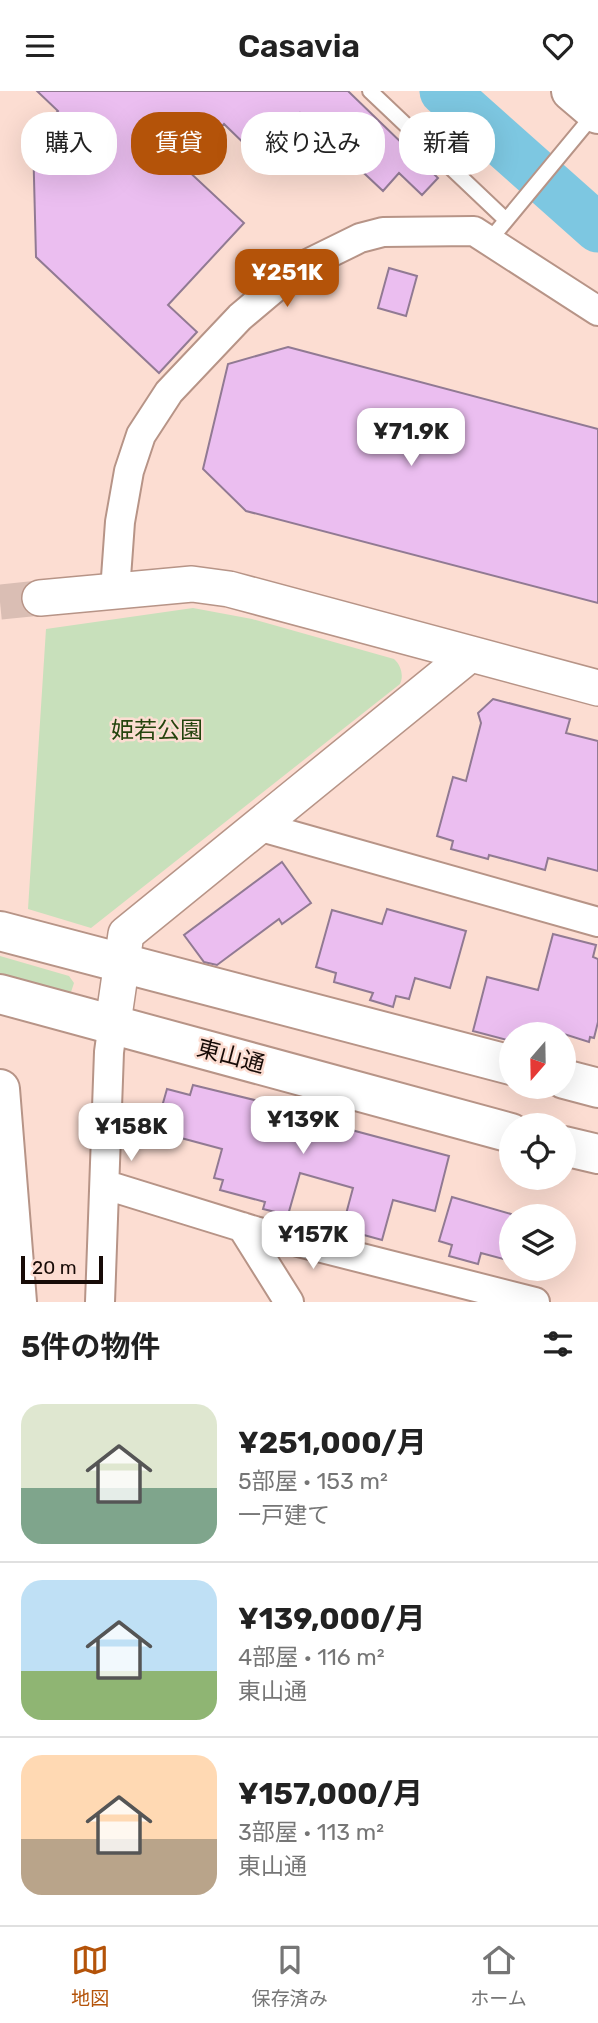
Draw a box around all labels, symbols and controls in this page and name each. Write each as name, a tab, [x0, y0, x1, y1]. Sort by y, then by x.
icon: menu	[21, 27, 59, 65]
text: Casavia	[238, 27, 360, 65]
icon: heart	[539, 27, 577, 65]
chip: 購入	[21, 112, 117, 175]
chip: 賃貸	[131, 112, 227, 175]
chip: 絞り込み	[241, 112, 385, 175]
chip: 新着	[399, 112, 495, 175]
pin: ¥251K	[238, 249, 336, 309]
text: ¥251K	[251, 258, 323, 286]
pin: ¥71.9K	[354, 409, 468, 468]
text: ¥71.9K	[373, 417, 449, 445]
park label: 姫若公園	[111, 716, 203, 744]
north arrow	[499, 1022, 576, 1099]
map controls	[499, 1022, 576, 1281]
street label: 東山通	[194, 1034, 268, 1078]
pin: ¥139K	[254, 1097, 352, 1156]
pin: ¥158K	[82, 1103, 180, 1163]
text: ¥139K	[267, 1105, 339, 1133]
text: ¥158K	[95, 1112, 167, 1140]
button: locate	[499, 1113, 576, 1190]
button: layers	[499, 1204, 576, 1281]
pin: ¥157K	[264, 1211, 362, 1271]
text: ¥157K	[278, 1220, 348, 1248]
scale bar	[21, 1253, 103, 1285]
text: 20 m	[32, 1256, 77, 1279]
icon: filters	[539, 1325, 577, 1363]
text: 5件の物件	[21, 1329, 160, 1365]
text: ¥251,000/月	[238, 1425, 427, 1461]
icon: home	[77, 1432, 161, 1516]
text: 5部屋 · 153 m²	[238, 1467, 388, 1495]
text: 一戸建て	[238, 1501, 330, 1529]
text: ¥139,000/月	[238, 1601, 426, 1637]
icon: home	[77, 1608, 161, 1692]
text: 4部屋 · 116 m²	[238, 1643, 385, 1671]
text: 東山通	[238, 1677, 307, 1705]
text: ¥157,000/月	[238, 1776, 423, 1812]
icon: home	[77, 1783, 161, 1867]
text: 3部屋 · 113 m²	[238, 1818, 384, 1846]
text: 東山通	[238, 1852, 307, 1880]
tab: 地図	[71, 1941, 109, 2010]
tab: 保存済み	[252, 1941, 328, 2010]
tab: ホーム	[470, 1941, 527, 2010]

